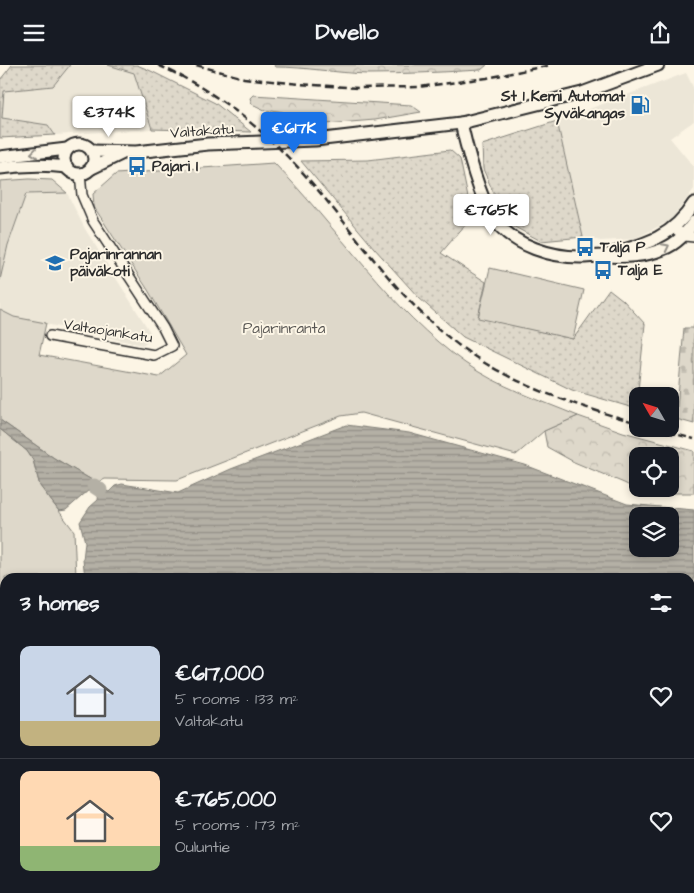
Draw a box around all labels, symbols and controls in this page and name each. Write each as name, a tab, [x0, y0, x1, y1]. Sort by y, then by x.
text: Dwello	[315, 17, 379, 48]
icon: menu	[20, 19, 48, 47]
icon: share	[646, 19, 674, 47]
place label: St 1 Kemi Automat Syväkangas	[500, 86, 626, 126]
fuel station icon: St 1 Kemi Automat Syväkangas	[629, 94, 651, 116]
pin: €374K	[74, 95, 144, 138]
text: €374K	[83, 101, 135, 123]
pin: €617K	[259, 111, 329, 154]
text: €617K	[272, 117, 316, 139]
street label: Valtakatu	[170, 118, 235, 144]
one-way arrow	[29, 147, 37, 158]
bus stop icon: Pajari I	[126, 155, 148, 177]
place label: Pajari I	[152, 156, 198, 177]
pin: €765K	[456, 193, 526, 236]
text: €765K	[464, 199, 518, 221]
bus stop icon: Talja P	[574, 236, 596, 258]
place label: Talja P	[599, 237, 646, 258]
one-way arrow	[660, 243, 669, 253]
place label: Pajarinrannan päiväkoti	[70, 244, 162, 282]
school or university icon: Pajarinrannan päiväkoti	[44, 252, 66, 274]
bus stop icon: Talja E	[592, 259, 614, 281]
place label: Talja E	[617, 260, 663, 281]
street label: Valtaojankatu	[62, 314, 154, 348]
park label: Pajarinranta	[243, 318, 326, 339]
north arrow	[629, 387, 679, 437]
map controls	[629, 387, 679, 557]
button: locate	[629, 447, 679, 497]
button: layers	[629, 507, 679, 557]
text: 3 homes	[20, 589, 100, 618]
icon: filters	[647, 589, 675, 617]
text: €617,000	[175, 659, 264, 688]
icon: home	[60, 666, 120, 726]
icon: heart	[647, 682, 675, 710]
text: 5 rooms · 133 m²	[175, 688, 298, 710]
text: Valtakatu	[175, 710, 243, 732]
text: €765,000	[175, 785, 276, 814]
icon: home	[60, 791, 120, 851]
icon: heart	[647, 807, 675, 835]
text: 5 rooms · 173 m²	[175, 814, 300, 836]
text: Ouluntie	[175, 836, 230, 858]

